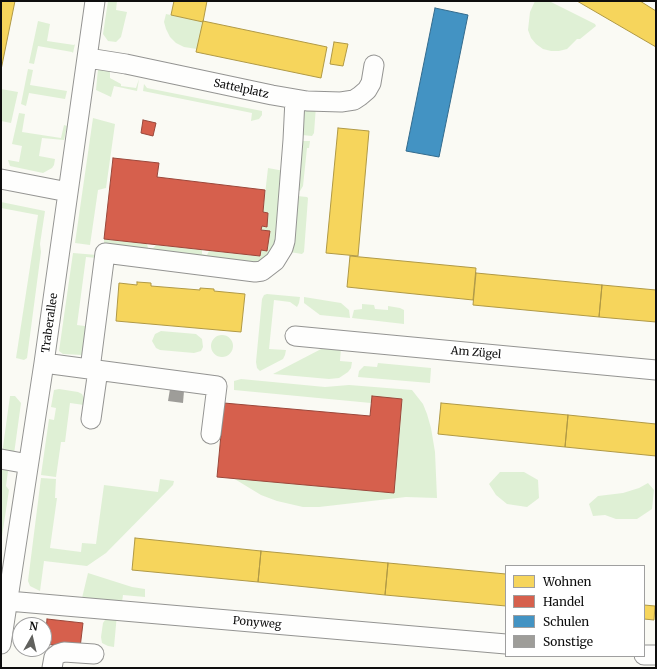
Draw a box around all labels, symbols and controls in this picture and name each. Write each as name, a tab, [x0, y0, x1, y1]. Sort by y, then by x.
street label: Sattelplatz	[212, 77, 270, 101]
street label: Traberallee	[39, 292, 61, 354]
street label: Am Zügel	[450, 344, 502, 362]
legend	[505, 565, 645, 657]
text: Wohnen	[543, 574, 591, 589]
text: Handel	[543, 594, 584, 609]
street label: Ponyweg	[232, 614, 282, 632]
text: Schulen	[543, 614, 589, 629]
north arrow	[12, 617, 52, 657]
text: N	[28, 619, 39, 634]
text: Sonstige	[543, 634, 593, 649]

